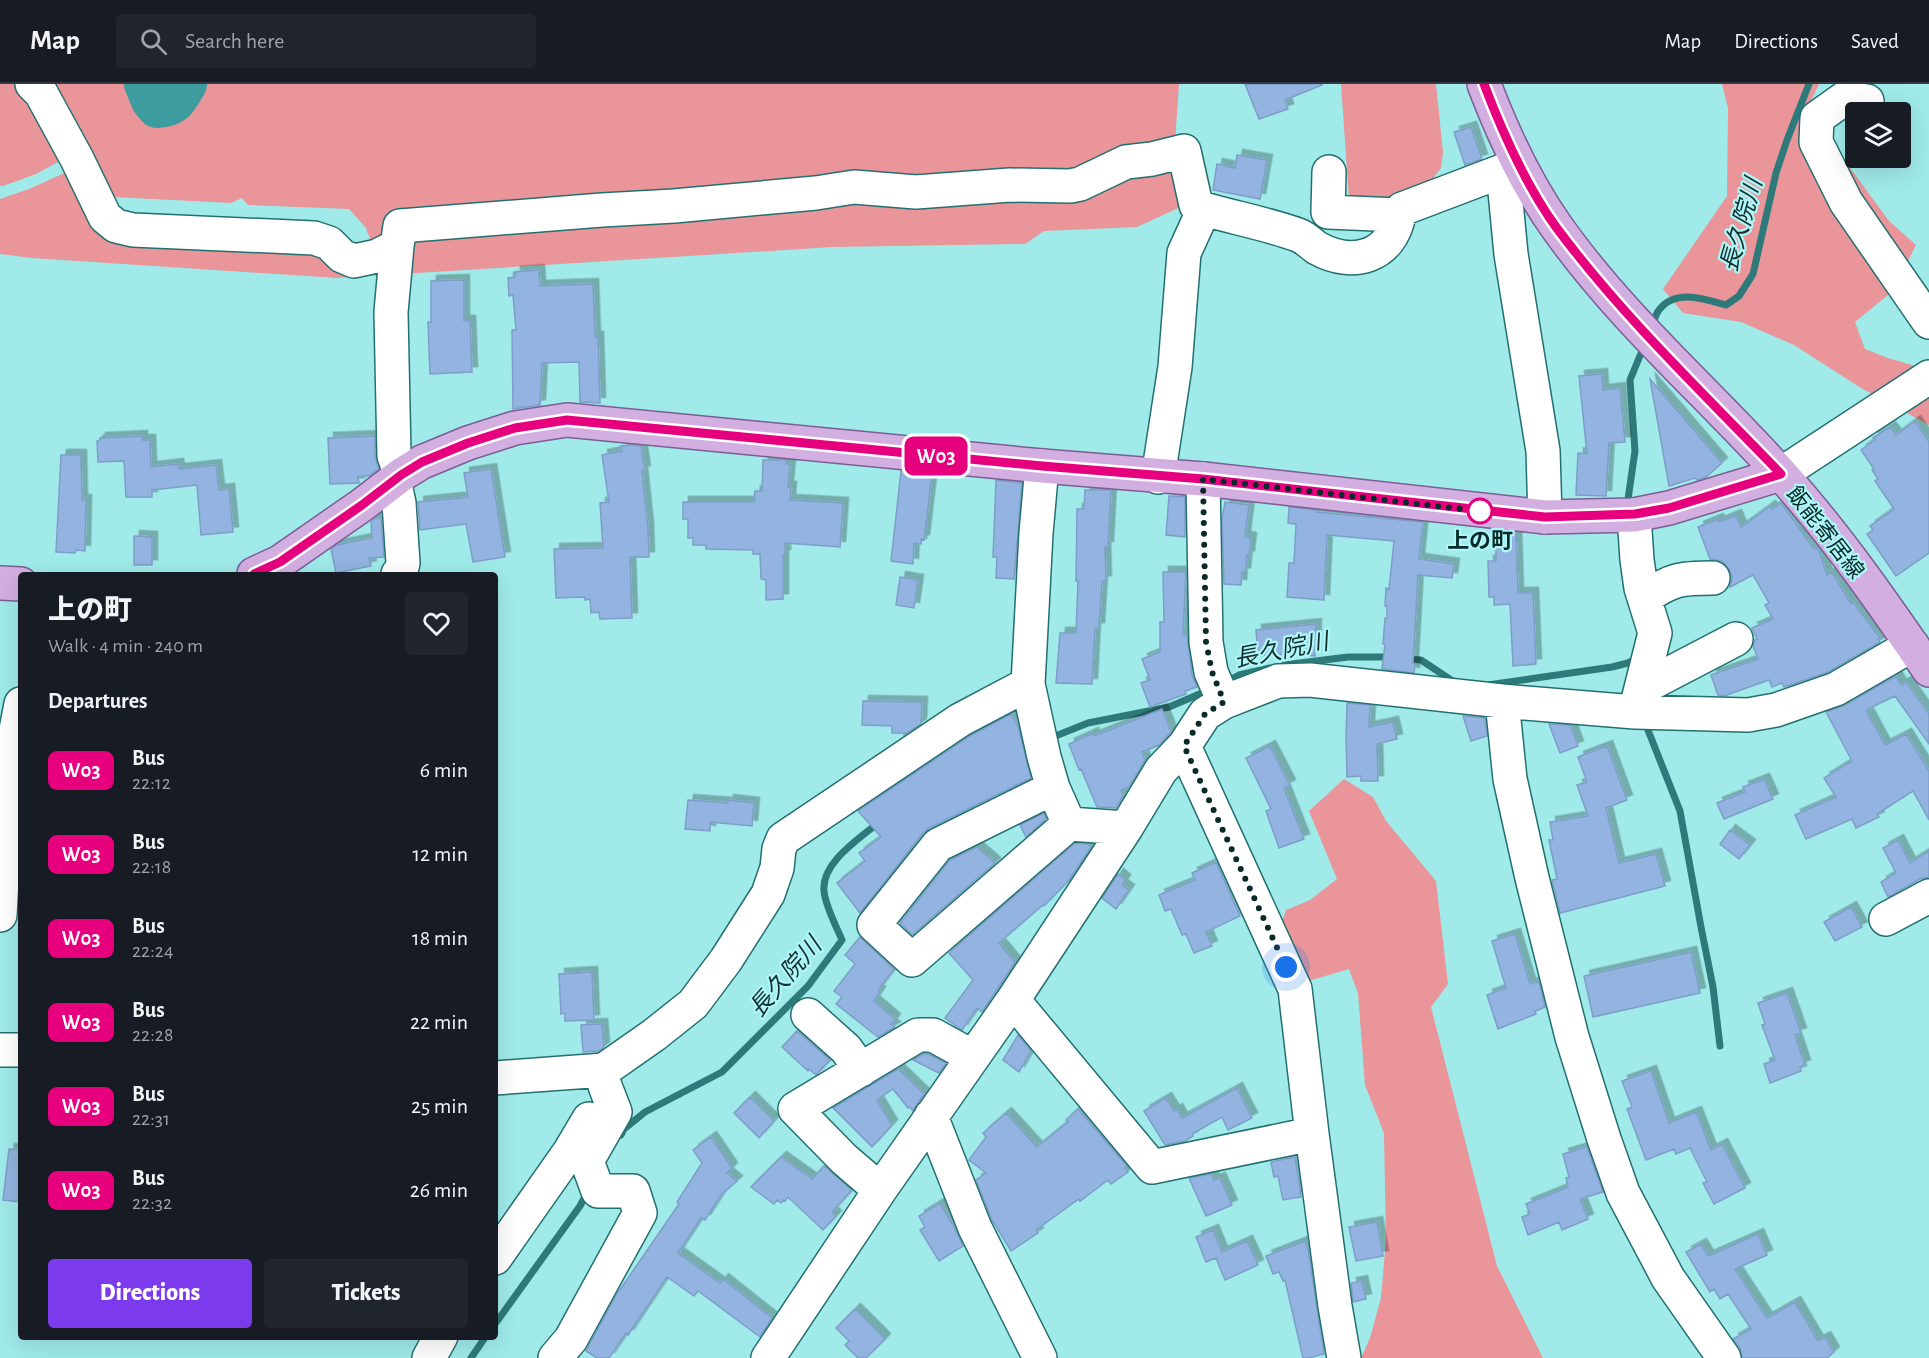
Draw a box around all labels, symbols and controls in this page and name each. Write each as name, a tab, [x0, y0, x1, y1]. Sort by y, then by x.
search box	[116, 14, 536, 68]
icon: search	[137, 25, 170, 58]
text: Map	[30, 27, 80, 55]
text: Search here	[185, 30, 284, 52]
text: Map	[1665, 31, 1701, 52]
text: Directions	[1734, 31, 1818, 52]
text: Saved	[1851, 31, 1899, 52]
map controls	[1845, 102, 1911, 168]
button: layers	[1845, 102, 1911, 168]
water label: 長久院川	[1715, 172, 1768, 275]
line badge: W03	[902, 436, 970, 476]
text: W03	[917, 446, 955, 467]
street label: 飯能寄居線	[1783, 482, 1869, 583]
marker: 上の町	[1467, 498, 1493, 524]
place label: 上の町	[1447, 529, 1513, 552]
button: heart	[405, 592, 468, 655]
text: 上の町	[48, 597, 132, 625]
water label: 長久院川	[1231, 628, 1334, 672]
text: Walk · 4 min · 240 m	[48, 636, 203, 656]
text: Departures	[48, 690, 148, 712]
text: Bus	[132, 747, 165, 769]
text: 6 min	[420, 759, 468, 781]
text: W03	[62, 760, 100, 781]
text: 22:12	[132, 773, 171, 793]
text: Bus	[132, 831, 165, 853]
text: 12 min	[413, 843, 468, 865]
text: W03	[62, 844, 100, 865]
text: 22:18	[132, 857, 171, 877]
text: Bus	[132, 915, 165, 937]
text: 18 min	[412, 927, 468, 949]
text: W03	[62, 928, 100, 949]
water label: 長久院川	[744, 930, 828, 1022]
text: 22:24	[132, 941, 174, 961]
your location	[1271, 952, 1301, 982]
text: Bus	[132, 999, 165, 1021]
text: 22 min	[410, 1011, 468, 1033]
text: W03	[62, 1012, 100, 1033]
text: 22:28	[132, 1025, 173, 1045]
text: Bus	[132, 1083, 165, 1105]
text: 25 min	[411, 1095, 468, 1117]
text: W03	[62, 1096, 100, 1117]
text: 22:31	[132, 1109, 170, 1129]
text: Bus	[132, 1167, 165, 1189]
text: 26 min	[410, 1179, 468, 1201]
text: W03	[62, 1180, 100, 1201]
text: 22:32	[132, 1193, 172, 1213]
button: Directions	[48, 1259, 252, 1328]
button: Tickets	[264, 1259, 468, 1328]

